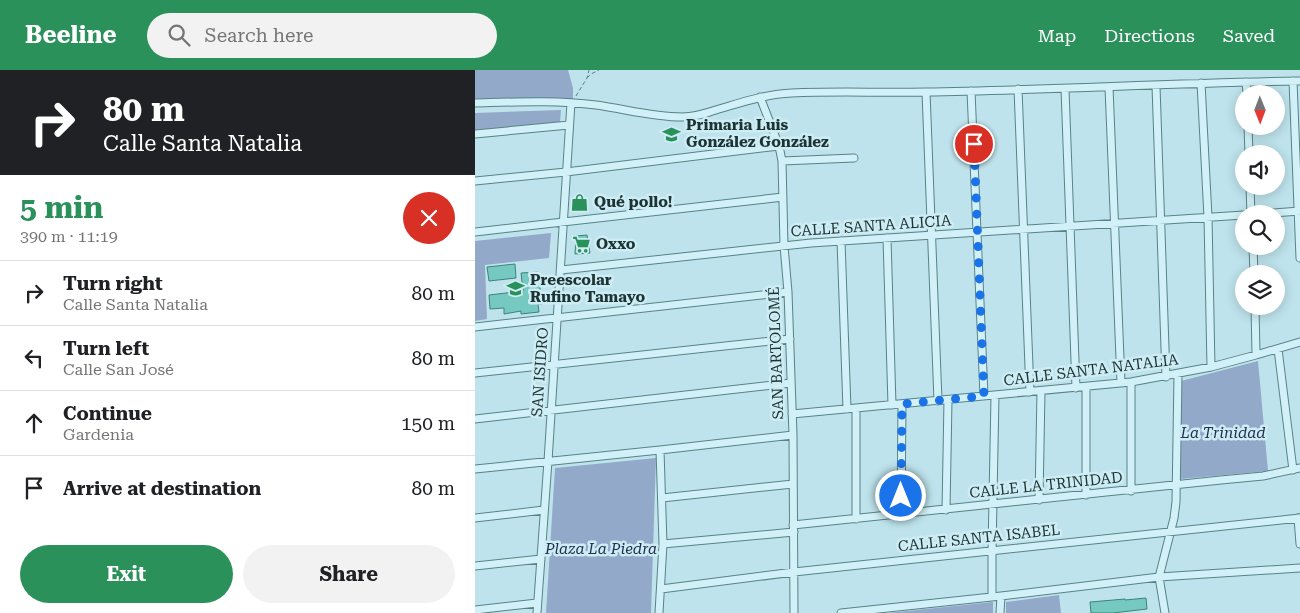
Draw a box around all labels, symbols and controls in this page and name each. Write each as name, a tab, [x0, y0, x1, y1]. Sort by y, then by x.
search box	[147, 13, 497, 58]
text: Beeline	[25, 21, 117, 49]
icon: search	[165, 21, 193, 49]
text: Search here	[205, 24, 313, 47]
text: Map	[1038, 25, 1076, 46]
text: Directions	[1104, 25, 1195, 46]
text: Saved	[1223, 25, 1275, 46]
north arrow	[1235, 85, 1285, 135]
map controls	[1235, 85, 1285, 315]
text: 80 m	[103, 89, 185, 130]
icon: right	[20, 90, 85, 155]
place label: Primaria Luis González González	[686, 116, 829, 151]
pin	[953, 123, 995, 165]
school or university icon: Primaria Luis González González	[662, 124, 682, 144]
icon: arrive	[960, 130, 988, 158]
text: Calle Santa Natalia	[103, 131, 302, 156]
button: sound	[1235, 145, 1285, 195]
text: 5 min	[20, 190, 103, 225]
button: close	[403, 192, 455, 244]
shop icon: Qué pollo!	[570, 192, 590, 212]
place label: Qué pollo!	[594, 193, 672, 211]
button: search	[1235, 205, 1285, 255]
street label: CALLE SANTA ALICIA	[790, 211, 952, 241]
text: 390 m · 11:19	[20, 227, 118, 246]
supermarket icon: Oxxo	[572, 234, 592, 254]
place label: Oxxo	[596, 235, 636, 253]
button: layers	[1235, 265, 1285, 315]
place label: Preescolar Rufino Tamayo	[530, 271, 645, 306]
text: Turn right	[63, 272, 163, 295]
icon: right	[20, 279, 48, 307]
school or university icon: Preescolar Rufino Tamayo	[506, 279, 526, 299]
text: 80 m	[412, 282, 455, 305]
street label: SAN BARTOLOMÉ	[765, 286, 787, 420]
text: Calle Santa Natalia	[63, 295, 208, 314]
street label: SAN ISIDRO	[528, 326, 552, 417]
text: Turn left	[63, 337, 149, 360]
icon: left	[20, 344, 48, 372]
text: 80 m	[412, 347, 455, 370]
street label: CALLE SANTA NATALIA	[1003, 350, 1180, 390]
text: Calle San José	[63, 360, 174, 379]
text: Continue	[63, 402, 152, 425]
icon: ahead	[20, 409, 48, 437]
text: 150 m	[401, 412, 455, 435]
park label: La Trinidad	[1179, 424, 1266, 442]
text: Gardenia	[63, 425, 134, 444]
street label: CALLE LA TRINIDAD	[969, 468, 1123, 502]
position arrow	[874, 469, 926, 521]
icon: arrive	[20, 474, 48, 502]
text: Arrive at destination	[63, 477, 261, 500]
text: 80 m	[412, 477, 455, 500]
street label: CALLE SANTA ISABEL	[897, 521, 1061, 555]
park label: Plaza La Piedra	[544, 540, 657, 558]
button: Exit	[20, 545, 233, 603]
button: Share	[243, 545, 455, 603]

